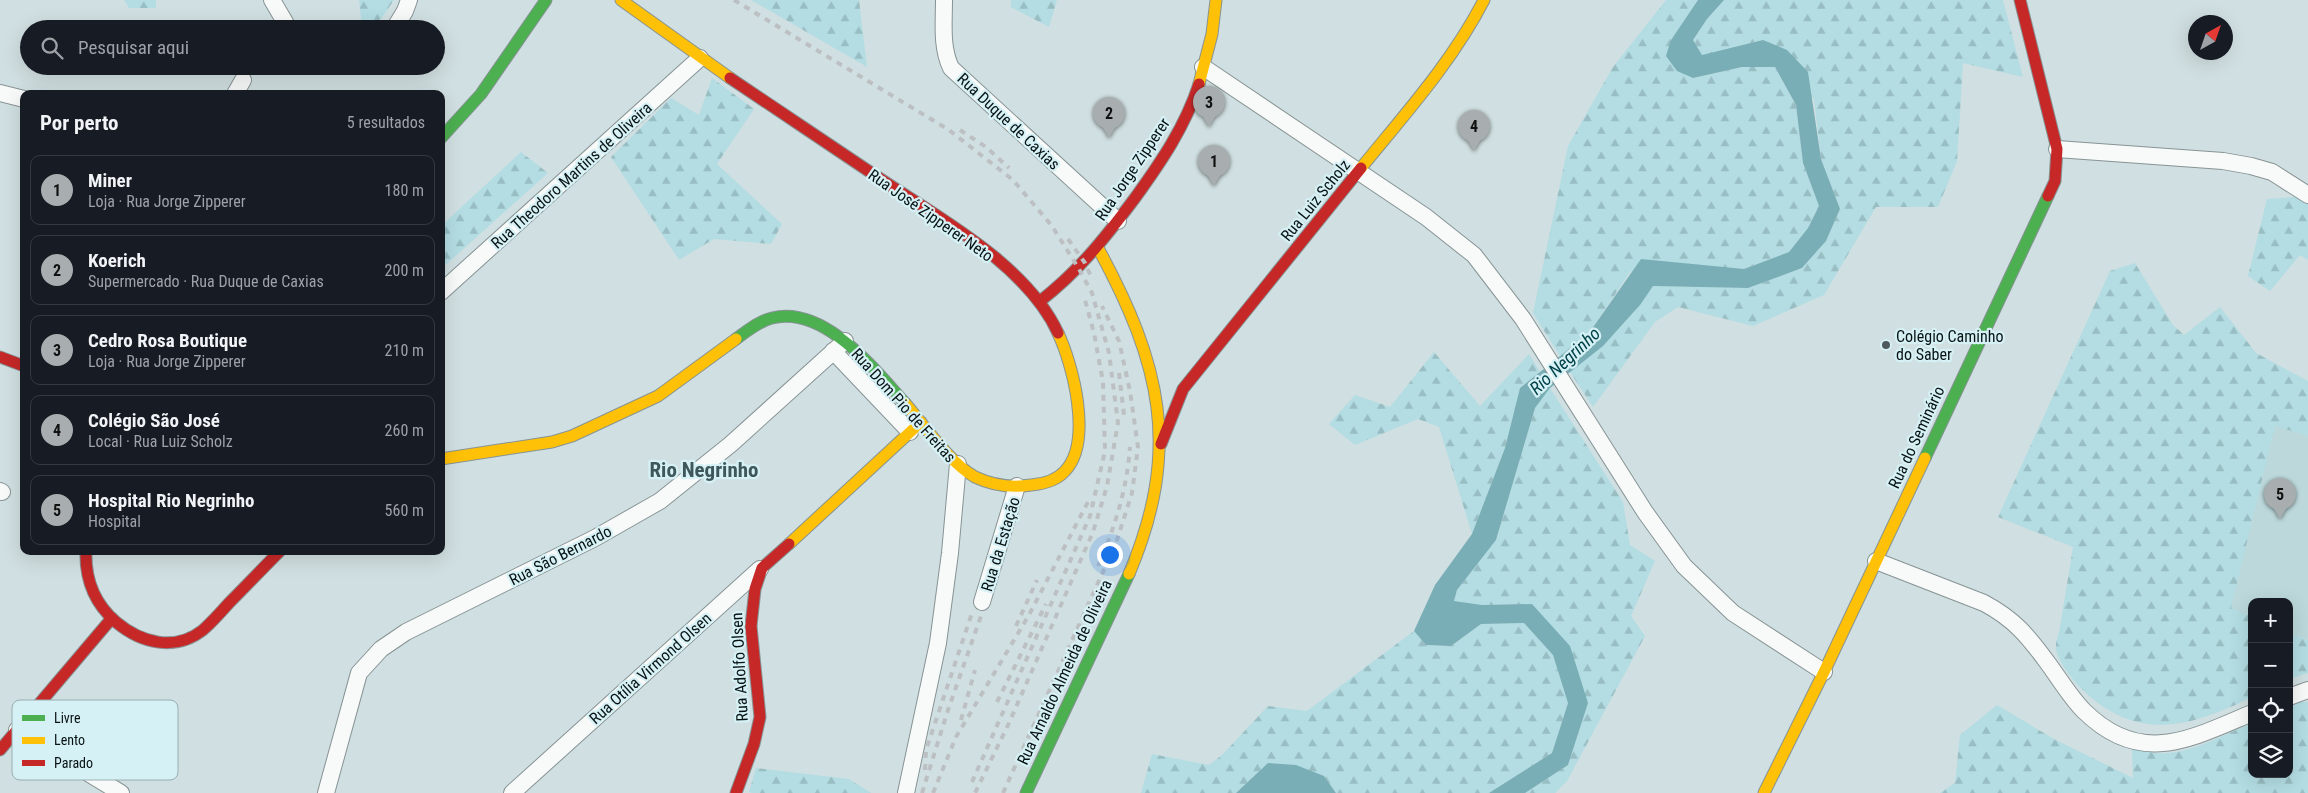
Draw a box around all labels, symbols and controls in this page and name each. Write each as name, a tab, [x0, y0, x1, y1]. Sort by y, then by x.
north arrow	[2188, 15, 2233, 60]
search box	[20, 20, 445, 75]
icon: search	[38, 34, 66, 62]
text: Pesquisar aqui	[78, 36, 189, 59]
street label: Rua Duque de Caxias	[954, 69, 1064, 174]
pin: 3	[1193, 86, 1225, 127]
pin: 2	[1093, 97, 1125, 138]
street label: Rua Theodoro Martins de Oliveira	[487, 98, 656, 253]
pin: 4	[1458, 110, 1490, 151]
text: Por perto	[40, 111, 119, 135]
text: 5 resultados	[347, 113, 425, 132]
street label: Rua Jorge Zipperer	[1091, 114, 1174, 224]
pin: 1	[1198, 145, 1230, 186]
street label: Rua Luiz Scholz	[1277, 156, 1354, 245]
street label: Rua José Zipperer Neto	[865, 165, 997, 266]
text: Miner	[88, 169, 132, 192]
text: 1	[53, 181, 61, 200]
text: 180 m	[385, 181, 424, 200]
text: Loja · Rua Jorge Zipperer	[88, 192, 246, 211]
text: Koerich	[88, 249, 146, 272]
text: 2	[53, 261, 61, 280]
text: 200 m	[385, 261, 424, 280]
text: Supermercado · Rua Duque de Caxias	[88, 272, 324, 291]
water label: Rio Negrinho	[1525, 323, 1604, 399]
place label: Colégio Caminho do Saber	[1896, 327, 2004, 364]
text: Cedro Rosa Boutique	[88, 329, 247, 352]
marker: Colégio Caminho do Saber	[1880, 339, 1892, 351]
text: 3	[53, 341, 61, 360]
text: 210 m	[385, 341, 424, 360]
street label: Rua Dom Pio de Freitas	[847, 344, 960, 466]
text: Loja · Rua Jorge Zipperer	[88, 352, 246, 371]
street label: Rua do Seminário	[1884, 383, 1948, 491]
text: Colégio São José	[88, 409, 220, 432]
text: 4	[53, 421, 61, 440]
text: 260 m	[385, 421, 424, 440]
text: Local · Rua Luiz Scholz	[88, 432, 233, 451]
district label: Rio Negrinho	[649, 458, 759, 482]
pin: 5	[2264, 478, 2296, 519]
text: Hospital Rio Negrinho	[88, 489, 255, 512]
street label: Rua da Estação	[977, 495, 1024, 594]
text: 5	[53, 501, 61, 520]
text: 560 m	[385, 501, 424, 520]
text: Hospital	[88, 512, 141, 531]
street label: Rua São Bernardo	[506, 521, 615, 589]
your location	[1097, 542, 1123, 568]
street label: Rua Arnaldo Almeida de Oliveira	[1013, 577, 1116, 768]
map controls	[2248, 598, 2293, 778]
button: +	[2248, 598, 2293, 643]
street label: Rua Otília Virmond Olsen	[586, 609, 715, 728]
street label: Rua Adolfo Olsen	[727, 612, 752, 722]
button: −	[2248, 643, 2293, 688]
button: locate	[2248, 688, 2293, 733]
legend	[12, 700, 178, 780]
text: Livre	[54, 710, 81, 726]
text: Lento	[54, 732, 85, 748]
button: layers	[2248, 733, 2293, 778]
text: Parado	[54, 755, 93, 771]

